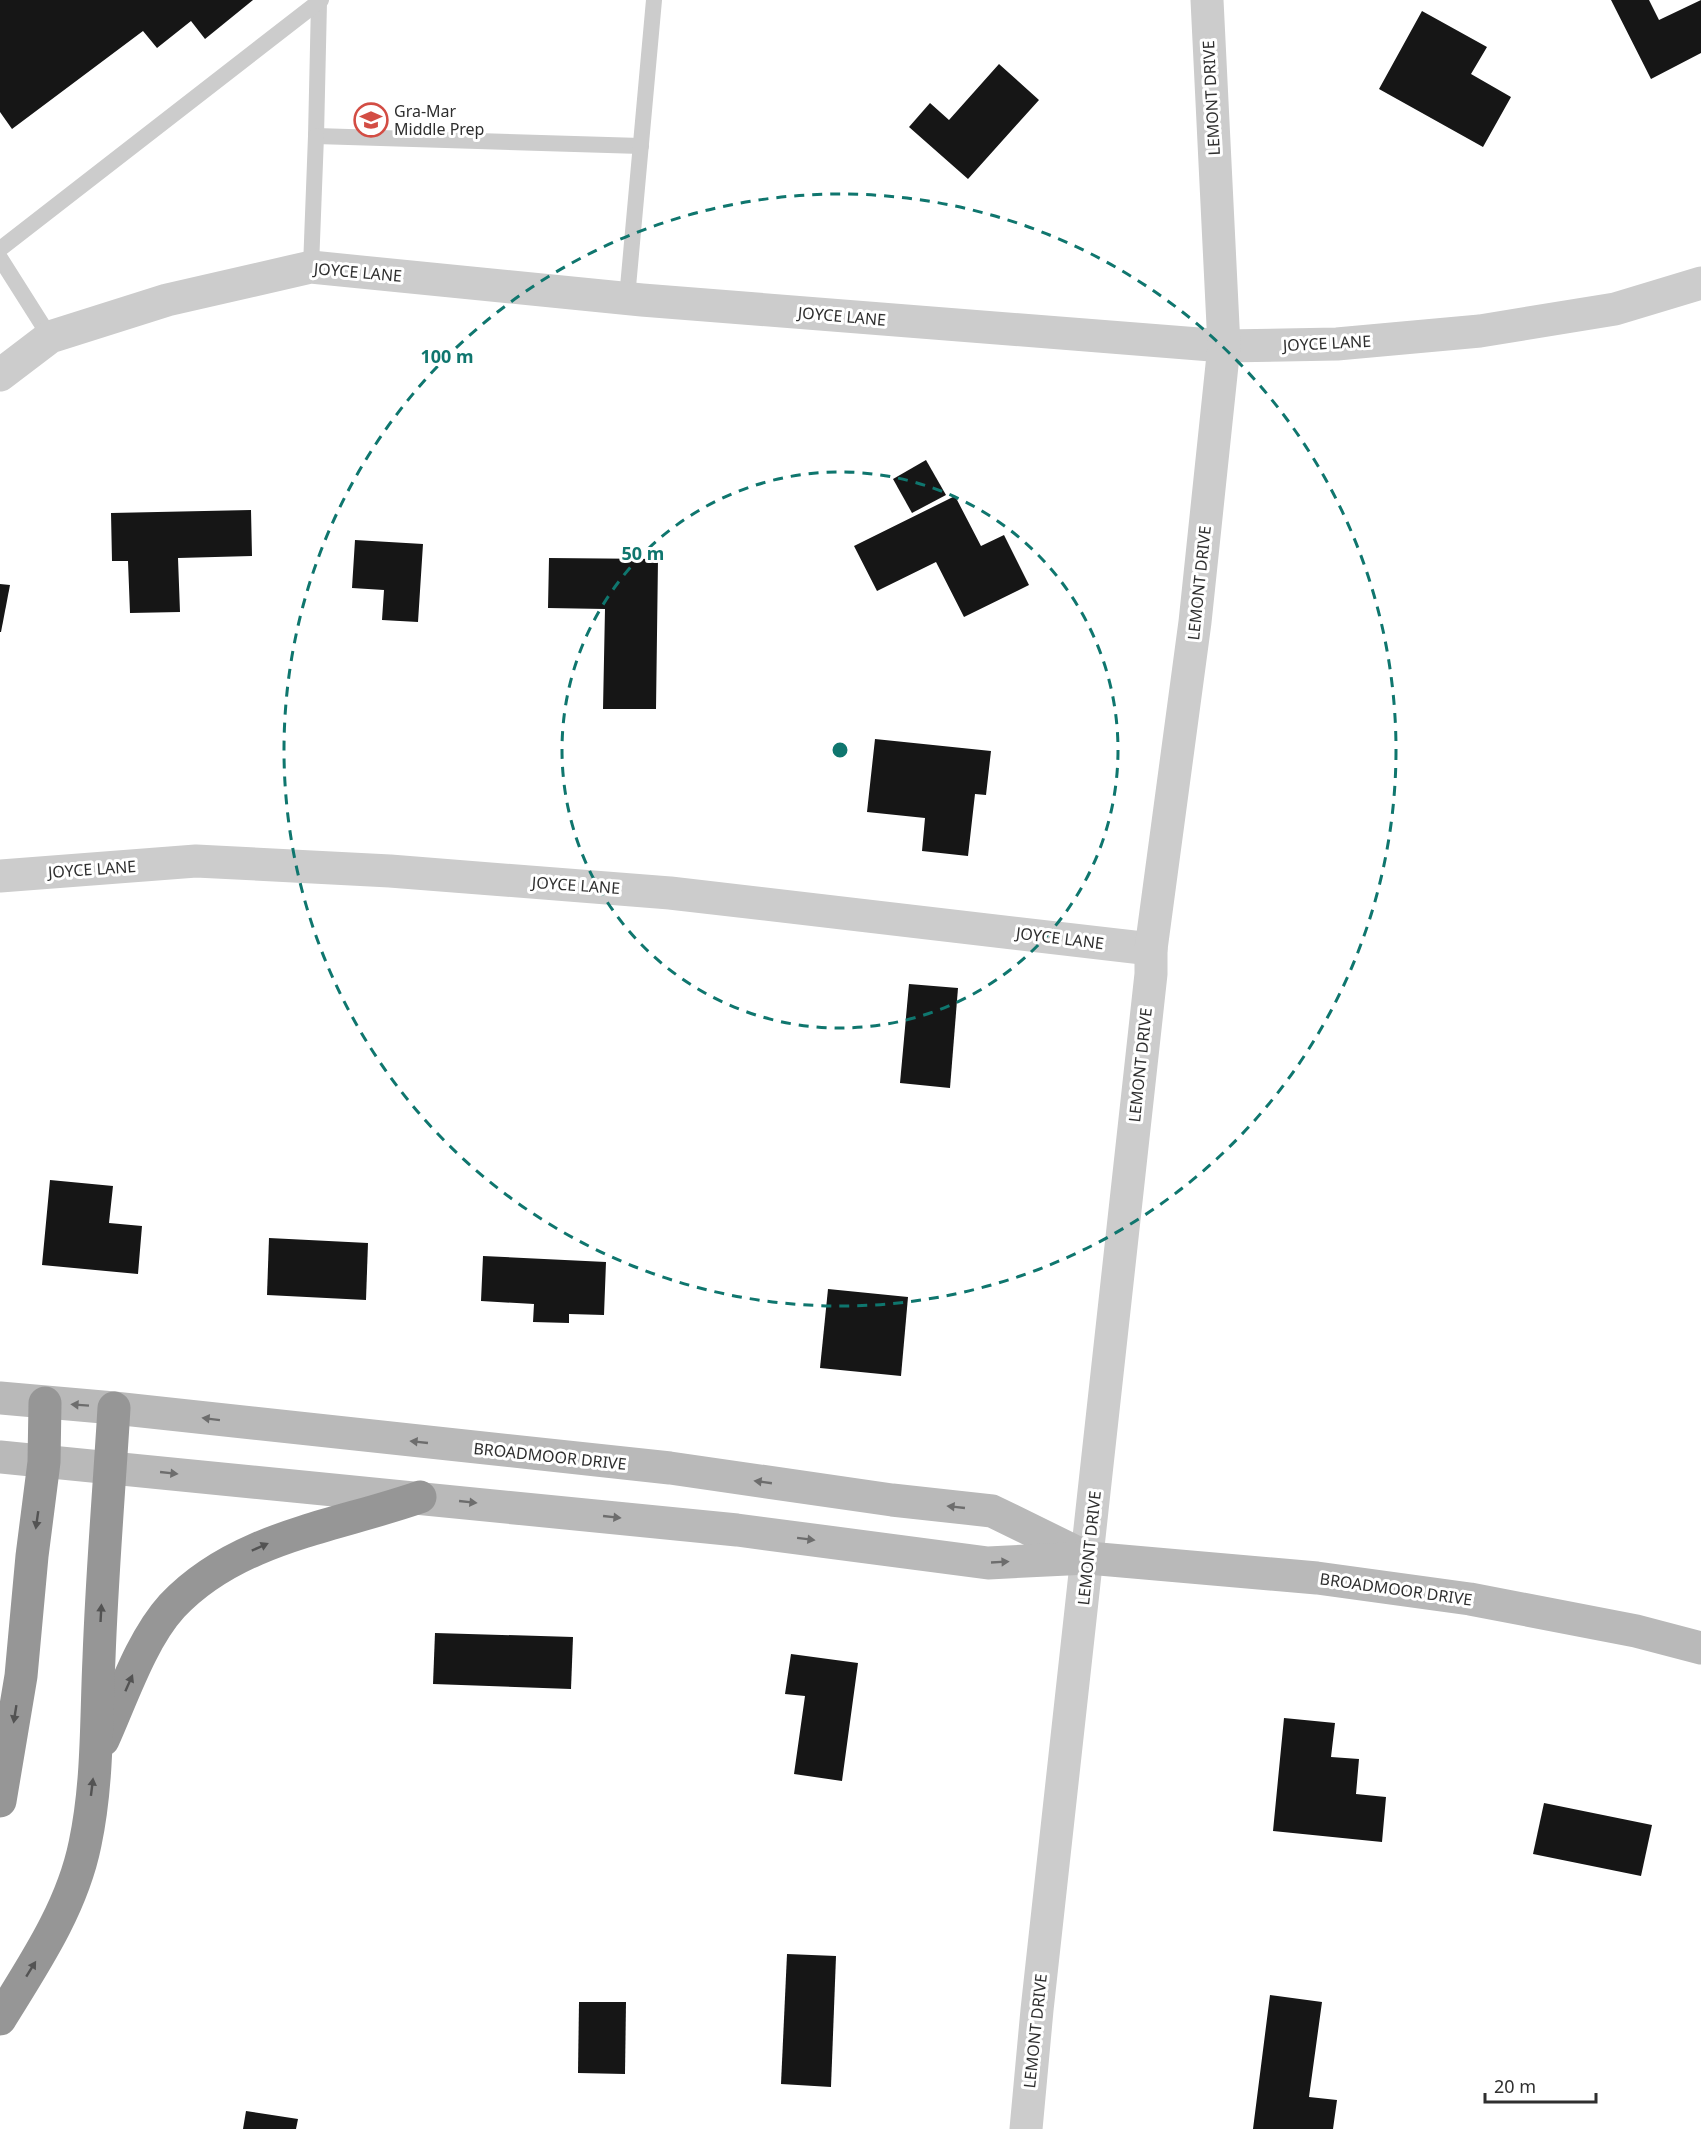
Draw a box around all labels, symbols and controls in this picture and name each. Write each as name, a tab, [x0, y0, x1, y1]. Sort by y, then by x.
street label: LEMONT DRIVE	[1197, 40, 1225, 156]
place label: Gra-Mar Middle Prep	[394, 100, 484, 140]
school or university icon: Gra-Mar Middle Prep	[353, 102, 389, 138]
street label: JOYCE LANE	[311, 257, 403, 287]
street label: JOYCE LANE	[795, 301, 887, 331]
street label: JOYCE LANE	[1280, 330, 1372, 356]
text: 100 m	[420, 344, 474, 368]
street label: LEMONT DRIVE	[1182, 525, 1216, 641]
text: 50 m	[622, 541, 664, 565]
centre of rings	[830, 740, 850, 760]
street label: JOYCE LANE	[45, 855, 137, 883]
street label: JOYCE LANE	[529, 871, 621, 899]
street label: JOYCE LANE	[1013, 921, 1105, 954]
street label: LEMONT DRIVE	[1123, 1007, 1157, 1123]
one-way arrow	[70, 1401, 89, 1410]
one-way arrow	[201, 1415, 220, 1424]
one-way arrow	[409, 1437, 428, 1447]
street label: BROADMOOR DRIVE	[472, 1437, 628, 1475]
one-way arrow	[160, 1468, 179, 1478]
one-way arrow	[753, 1477, 772, 1486]
street label: LEMONT DRIVE	[1072, 1490, 1106, 1606]
one-way arrow	[458, 1497, 477, 1507]
one-way arrow	[947, 1502, 966, 1512]
one-way arrow	[32, 1511, 41, 1530]
one-way arrow	[603, 1512, 622, 1522]
one-way arrow	[797, 1534, 816, 1544]
one-way arrow	[251, 1542, 269, 1551]
one-way arrow	[990, 1558, 1009, 1567]
street label: BROADMOOR DRIVE	[1318, 1567, 1474, 1611]
one-way arrow	[96, 1603, 106, 1622]
one-way arrow	[124, 1674, 133, 1691]
one-way arrow	[10, 1705, 19, 1724]
one-way arrow	[88, 1777, 97, 1796]
one-way arrow	[25, 1961, 36, 1977]
street label: LEMONT DRIVE	[1018, 1973, 1052, 2089]
scale bar	[1485, 2066, 1596, 2104]
text: 20 m	[1494, 2074, 1536, 2098]

